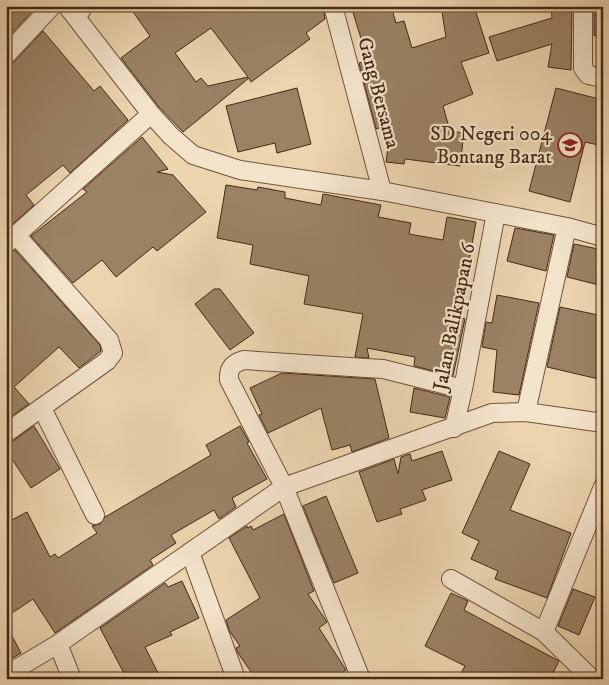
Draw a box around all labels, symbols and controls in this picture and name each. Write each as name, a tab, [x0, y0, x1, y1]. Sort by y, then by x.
street label: Gang Bersama	[351, 35, 405, 152]
place label: SD Negeri 004 Bontang Barat	[430, 122, 552, 170]
school or university icon: SD Negeri 004 Bontang Barat	[557, 132, 583, 158]
street label: Jalan Balikpapan 6	[428, 241, 482, 395]

